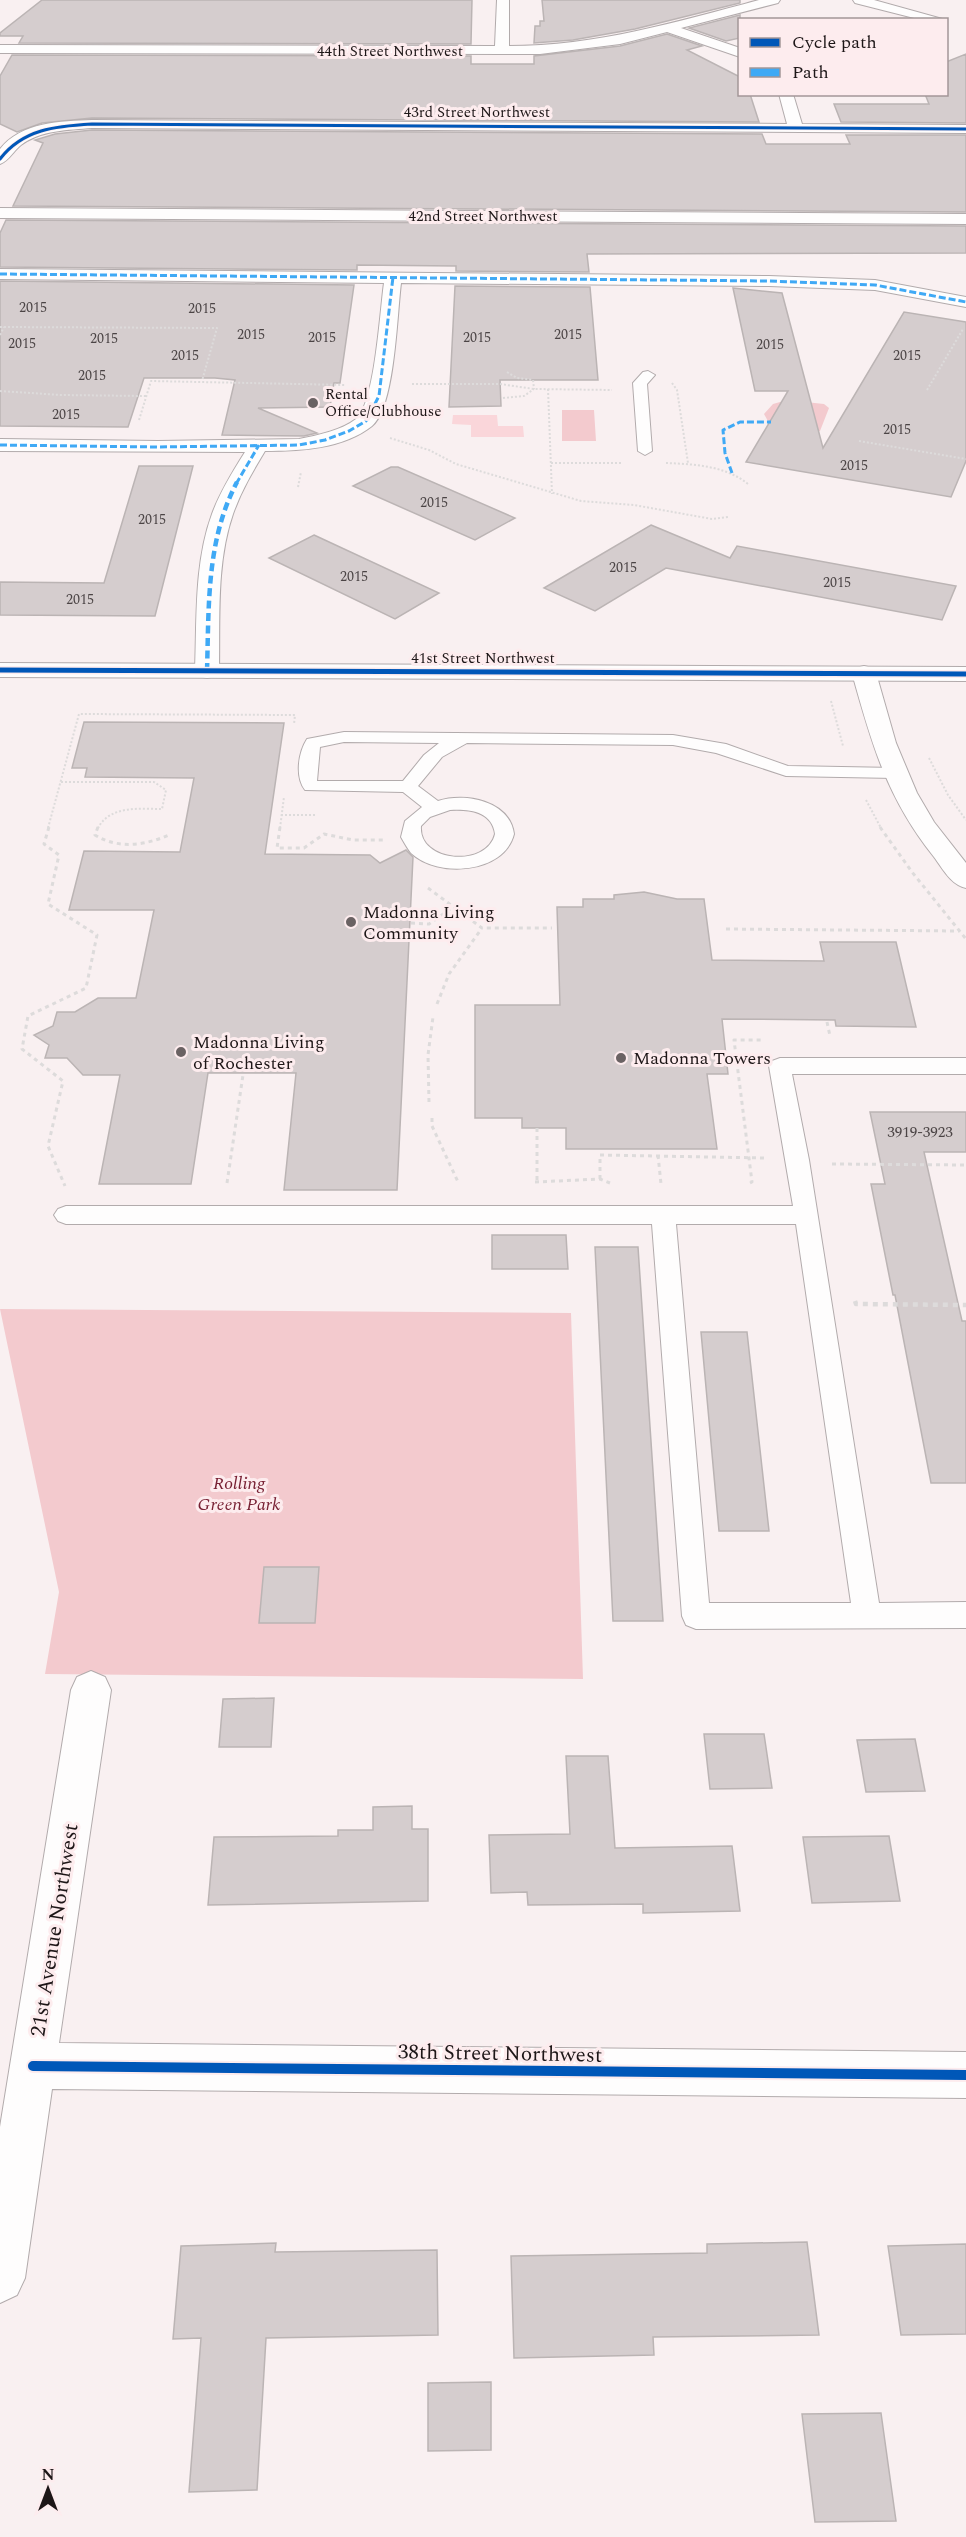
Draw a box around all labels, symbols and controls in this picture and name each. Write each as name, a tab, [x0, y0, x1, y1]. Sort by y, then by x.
legend	[738, 18, 948, 96]
text: Cycle path	[792, 29, 877, 56]
street label: 44th Street Northwest	[317, 40, 463, 63]
text: Path	[792, 59, 829, 86]
street label: 43rd Street Northwest	[404, 101, 550, 124]
street label: 42nd Street Northwest	[408, 205, 558, 228]
house number: 2015	[19, 297, 47, 318]
house number: 2015	[188, 298, 216, 319]
house number: 2015	[237, 324, 265, 345]
house number: 2015	[554, 324, 582, 345]
house number: 2015	[308, 327, 336, 348]
house number: 2015	[463, 327, 491, 348]
house number: 2015	[90, 328, 118, 349]
house number: 2015	[8, 333, 36, 354]
house number: 2015	[756, 334, 784, 355]
house number: 2015	[171, 345, 199, 366]
house number: 2015	[893, 345, 921, 366]
house number: 2015	[78, 365, 106, 386]
place label: Rental Office/Clubhouse	[325, 383, 442, 423]
marker: Rental Office/Clubhouse	[306, 396, 320, 410]
house number: 2015	[52, 404, 80, 425]
house number: 2015	[883, 419, 911, 440]
house number: 2015	[840, 455, 868, 476]
house number: 2015	[420, 492, 448, 513]
house number: 2015	[138, 509, 166, 530]
house number: 2015	[609, 557, 637, 578]
house number: 2015	[340, 566, 368, 587]
house number: 2015	[823, 572, 851, 593]
house number: 2015	[66, 589, 94, 610]
street label: 41st Street Northwest	[411, 647, 555, 670]
place label: Madonna Living Community	[363, 899, 495, 947]
marker: Madonna Living Community	[344, 915, 358, 929]
place label: Madonna Living of Rochester	[193, 1029, 325, 1077]
marker: Madonna Living of Rochester	[174, 1045, 188, 1059]
place label: Madonna Towers	[633, 1045, 771, 1072]
marker: Madonna Towers	[614, 1051, 628, 1065]
house number: 3919-3923	[887, 1121, 953, 1144]
park label: Rolling Green Park	[198, 1470, 281, 1518]
street label: 21st Avenue Northwest	[22, 1821, 88, 2039]
street label: 38th Street Northwest	[398, 2036, 602, 2072]
north arrow	[18, 2459, 78, 2519]
text: N	[41, 2463, 55, 2487]

